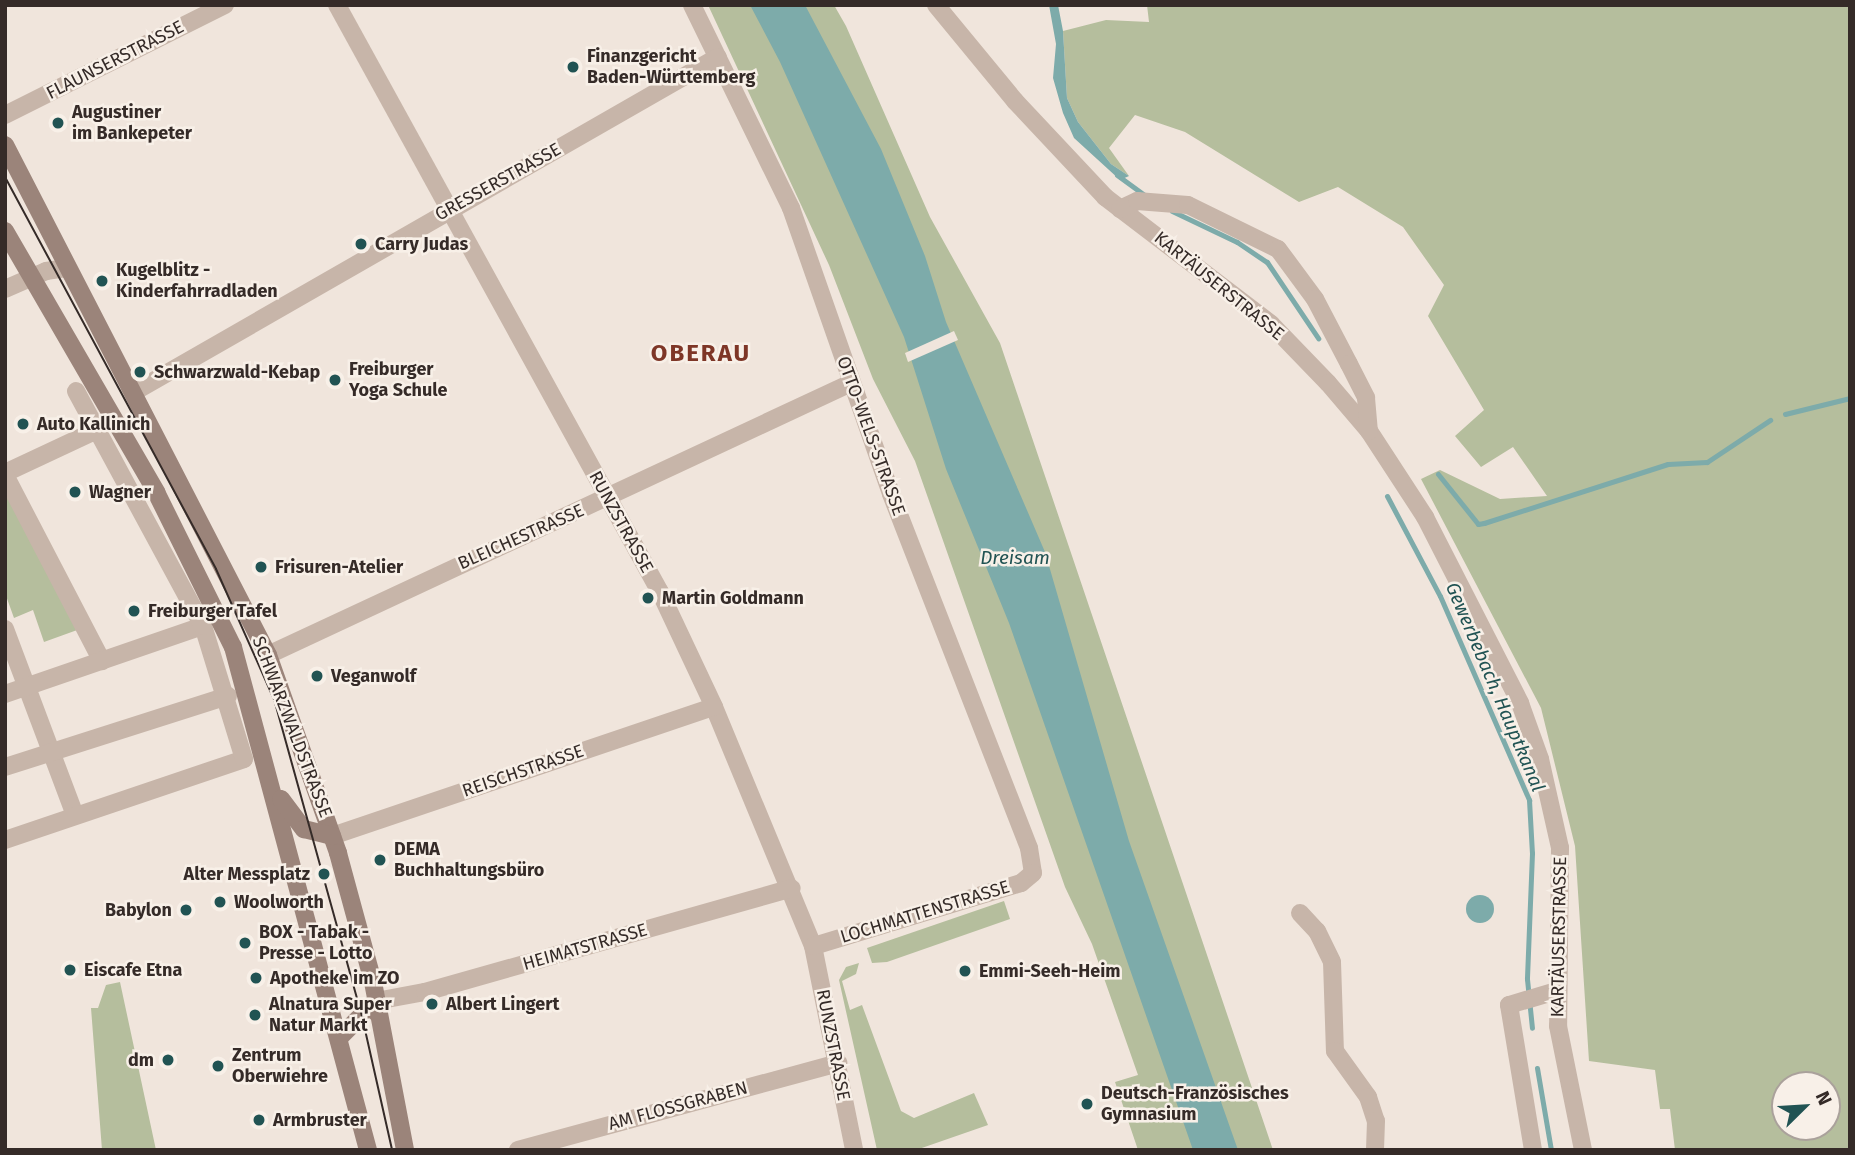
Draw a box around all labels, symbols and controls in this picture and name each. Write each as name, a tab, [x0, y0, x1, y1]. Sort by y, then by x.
street label: FLAUNSERSTRASSE	[43, 16, 187, 104]
place label: Finanzgericht Baden-Württemberg	[587, 46, 755, 88]
marker: Finanzgericht Baden-Württemberg	[565, 59, 581, 75]
place label: Augustiner im Bankepeter	[72, 102, 192, 144]
marker: Augustiner im Bankepeter	[50, 115, 66, 131]
street label: GRESSERSTRASSE	[431, 139, 565, 225]
street label: KARTÄUSERSTRASSE	[1150, 227, 1288, 345]
place label: Carry Judas	[375, 233, 468, 255]
marker: Carry Judas	[353, 236, 369, 252]
place label: Kugelblitz - Kinderfahrradladen	[116, 260, 278, 302]
marker: Kugelblitz - Kinderfahrradladen	[94, 273, 110, 289]
district label: OBERAU	[652, 340, 750, 368]
street label: OTTO-WELS-STRASSE	[832, 353, 910, 519]
place label: Freiburger Yoga Schule	[349, 359, 447, 402]
place label: Schwarzwald-Kebap	[154, 361, 320, 383]
marker: Schwarzwald-Kebap	[132, 364, 148, 380]
marker: Freiburger Yoga Schule	[327, 372, 343, 388]
place label: Auto Kallinich	[37, 413, 150, 435]
marker: Auto Kallinich	[15, 416, 31, 432]
street label: RUNZSTRASSE	[584, 467, 658, 577]
place label: Wagner	[89, 481, 151, 503]
marker: Wagner	[67, 484, 83, 500]
street label: BLEICHESTRASSE	[455, 500, 587, 574]
water label: Dreisam	[980, 547, 1050, 569]
place label: Frisuren-Atelier	[275, 556, 403, 578]
marker: Frisuren-Atelier	[253, 559, 269, 575]
water label: Gewerbebach, Hauptkanal	[1441, 579, 1549, 795]
place label: Martin Goldmann	[662, 587, 804, 609]
marker: Martin Goldmann	[640, 590, 656, 606]
place label: Freiburger Tafel	[148, 600, 277, 622]
marker: Freiburger Tafel	[126, 603, 142, 619]
street label: SCHWARZWALDSTRASSE	[247, 633, 337, 821]
place label: Veganwolf	[331, 665, 416, 687]
marker: Veganwolf	[309, 668, 325, 684]
street label: REISCHSTRASSE	[459, 740, 587, 802]
place label: DEMA Buchhaltungsbüro	[394, 839, 544, 882]
marker: DEMA Buchhaltungsbüro	[372, 852, 388, 868]
street label: KARTÄUSERSTRASSE	[1547, 856, 1571, 1018]
place label: Alter Messplatz	[184, 863, 310, 885]
marker: Alter Messplatz	[316, 866, 332, 882]
street label: LOCHMATTENSTRASSE	[838, 876, 1012, 948]
place label: Woolworth	[234, 891, 324, 913]
marker: Woolworth	[212, 894, 228, 910]
place label: Babylon	[105, 899, 172, 921]
marker: Babylon	[178, 902, 194, 918]
street label: HEIMATSTRASSE	[520, 919, 650, 975]
place label: BOX - Tabak - Presse - Lotto	[259, 922, 372, 964]
marker: BOX - Tabak - Presse - Lotto	[237, 935, 253, 951]
place label: Eiscafe Etna	[84, 959, 182, 981]
place label: Emmi-Seeh-Heim	[979, 960, 1121, 982]
marker: Eiscafe Etna	[62, 962, 78, 978]
marker: Emmi-Seeh-Heim	[957, 963, 973, 979]
place label: Apotheke im ZO	[270, 967, 399, 989]
marker: Apotheke im ZO	[248, 970, 264, 986]
street label: RUNZSTRASSE	[812, 987, 854, 1103]
place label: Albert Lingert	[446, 993, 559, 1015]
place label: Alnatura Super Natur Markt	[269, 994, 392, 1036]
marker: Albert Lingert	[424, 996, 440, 1012]
marker: Alnatura Super Natur Markt	[247, 1007, 263, 1023]
place label: Zentrum Oberwiehre	[232, 1045, 328, 1088]
place label: dm	[128, 1049, 154, 1071]
marker: dm	[160, 1052, 176, 1068]
marker: Zentrum Oberwiehre	[210, 1058, 226, 1074]
north arrow	[1771, 1071, 1841, 1141]
street label: AM FLOSSGRABEN	[606, 1077, 750, 1135]
place label: Deutsch-Französisches Gymnasium	[1101, 1083, 1289, 1126]
text: N	[1811, 1088, 1837, 1108]
marker: Deutsch-Französisches Gymnasium	[1079, 1096, 1095, 1112]
place label: Armbruster	[273, 1109, 367, 1131]
marker: Armbruster	[251, 1112, 267, 1128]

